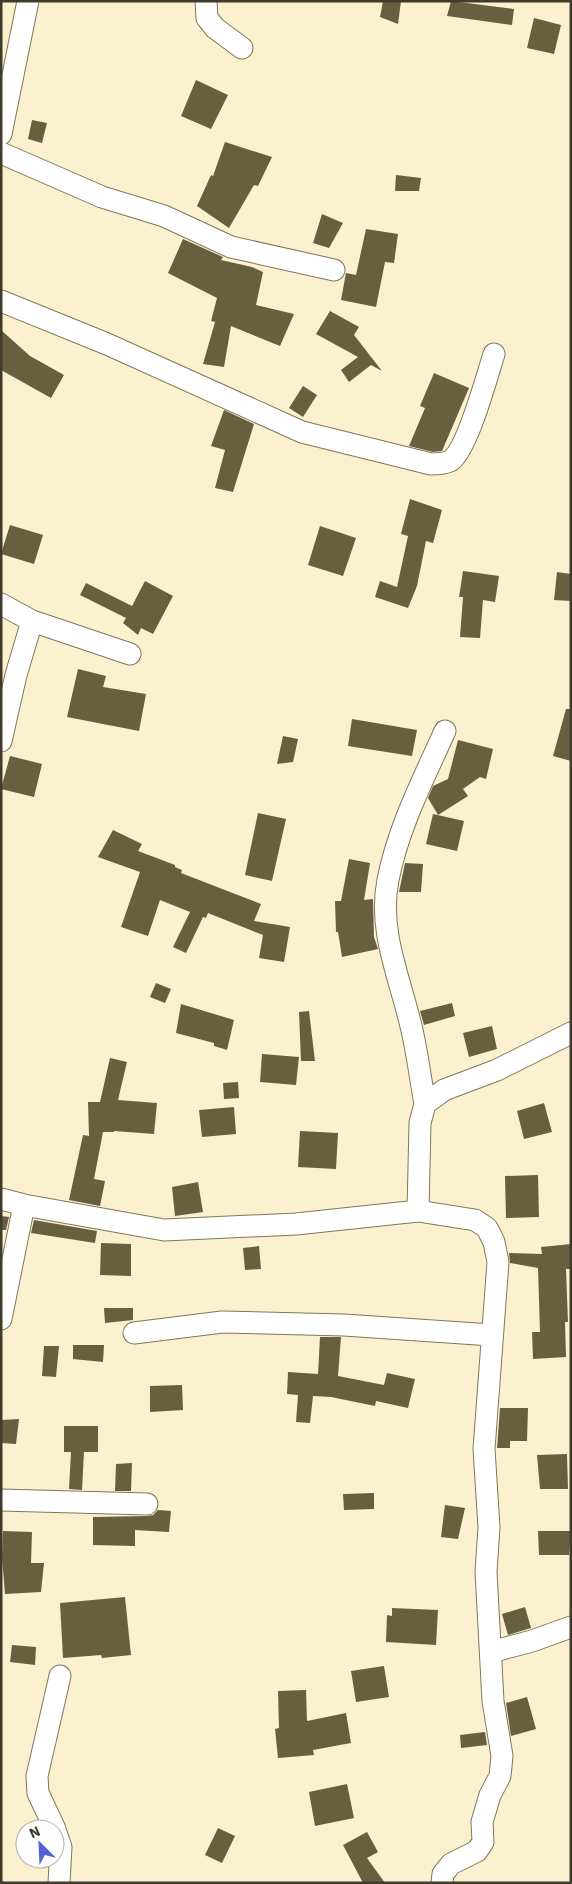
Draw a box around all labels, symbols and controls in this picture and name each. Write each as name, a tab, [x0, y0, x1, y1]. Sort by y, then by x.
north arrow	[15, 1819, 65, 1869]
text: N	[26, 1822, 43, 1842]

